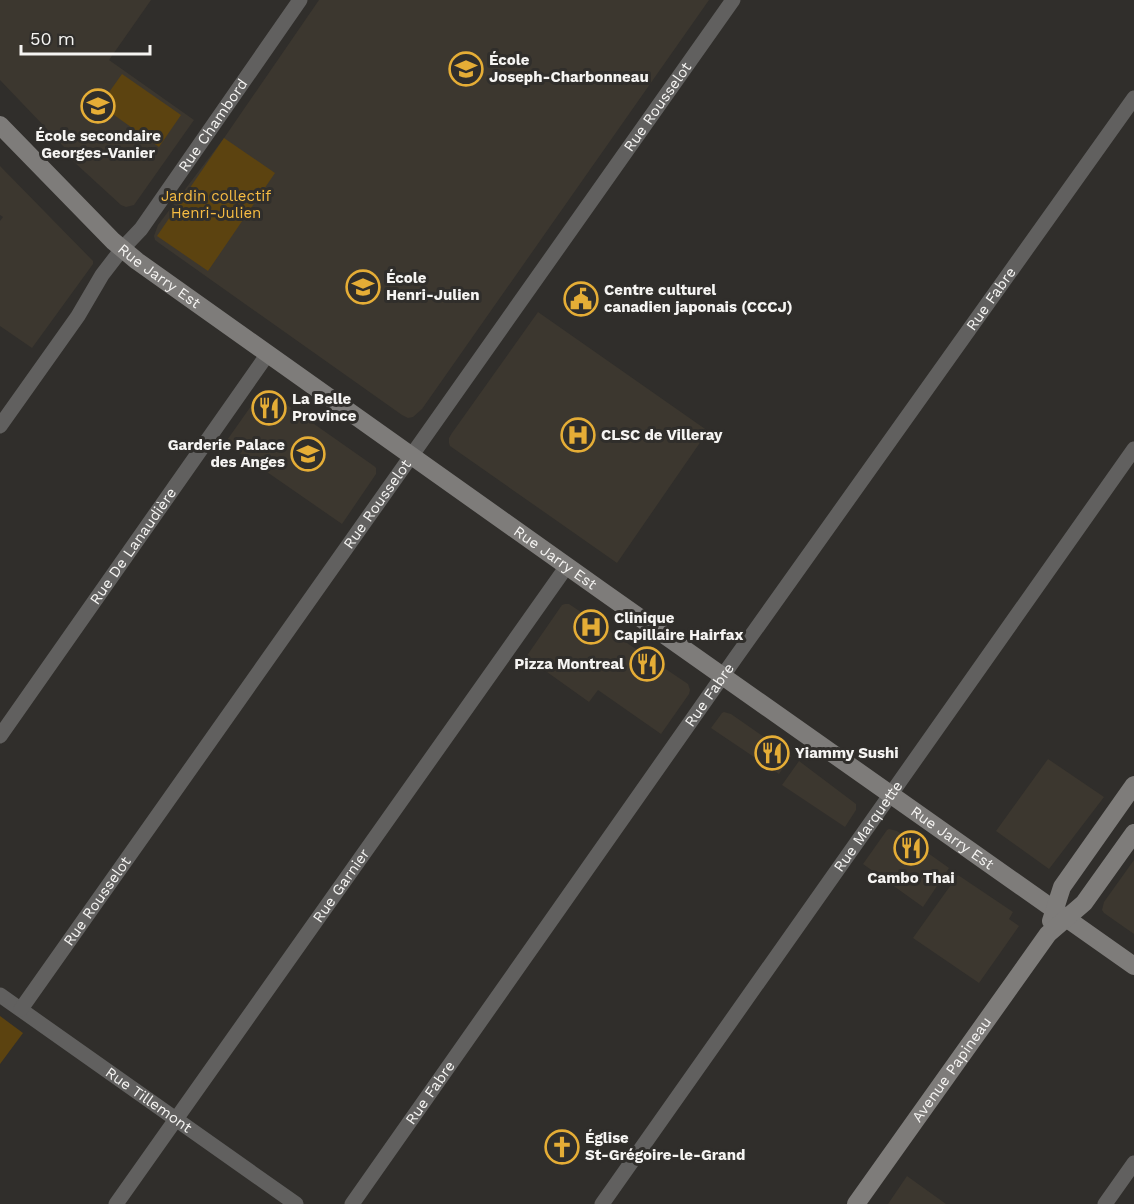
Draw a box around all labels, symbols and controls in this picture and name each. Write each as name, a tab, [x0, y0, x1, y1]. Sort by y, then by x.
scale bar	[21, 18, 150, 56]
text: 50 m	[30, 28, 75, 49]
school or university icon: École Joseph-Charbonneau	[448, 51, 484, 87]
place label: École Joseph-Charbonneau	[489, 51, 649, 86]
street label: Rue Rousselot	[620, 58, 696, 155]
street label: Rue Chambord	[175, 75, 251, 175]
school or university icon: École secondaire Georges-Vanier	[80, 88, 116, 124]
place label: École secondaire Georges-Vanier	[35, 127, 161, 162]
park label: Jardin collectif Henri-Julien	[161, 187, 271, 222]
street label: Rue Jarry Est	[114, 240, 205, 313]
street label: Rue Fabre	[962, 264, 1020, 334]
school or university icon: École Henri-Julien	[345, 269, 381, 305]
place label: École Henri-Julien	[386, 269, 480, 304]
public building icon: Centre culturel canadien japonais (CCCJ)	[563, 281, 599, 317]
place label: Centre culturel canadien japonais (CCCJ)	[604, 281, 793, 316]
restaurant icon: La Belle Province	[251, 390, 287, 426]
place label: La Belle Province	[292, 390, 357, 425]
hospital icon: CLSC de Villeray	[560, 417, 596, 453]
place label: CLSC de Villeray	[601, 426, 723, 444]
place label: Garderie Palace des Anges	[168, 436, 285, 471]
school or university icon: Garderie Palace des Anges	[290, 436, 326, 472]
street label: Rue Rousselot	[340, 455, 415, 552]
street label: Rue De Lanaudière	[86, 484, 180, 608]
street label: Rue Jarry Est	[510, 522, 601, 594]
hospital icon: Clinique Capillaire Hairfax	[573, 609, 609, 645]
place label: Clinique Capillaire Hairfax	[614, 609, 743, 644]
restaurant icon: Pizza Montreal	[629, 646, 665, 682]
place label: Pizza Montreal	[514, 655, 624, 673]
street label: Rue Fabre	[681, 660, 738, 730]
restaurant icon: Yiammy Sushi	[754, 735, 790, 771]
place label: Yiammy Sushi	[795, 744, 899, 762]
street label: Rue Marquette	[830, 777, 906, 875]
street label: Rue Jarry Est	[907, 802, 998, 874]
restaurant icon: Cambo Thai	[893, 830, 929, 866]
street label: Rue Garnier	[309, 845, 373, 926]
street label: Rue Rousselot	[59, 852, 135, 949]
place label: Cambo Thai	[867, 869, 955, 887]
street label: Avenue Papineau	[908, 1013, 995, 1126]
street label: Rue Fabre	[402, 1057, 459, 1128]
street label: Rue Tillemont	[102, 1063, 196, 1137]
church icon: Église St-Grégoire-le-Grand	[544, 1129, 580, 1165]
place label: Église St-Grégoire-le-Grand	[585, 1129, 746, 1164]

